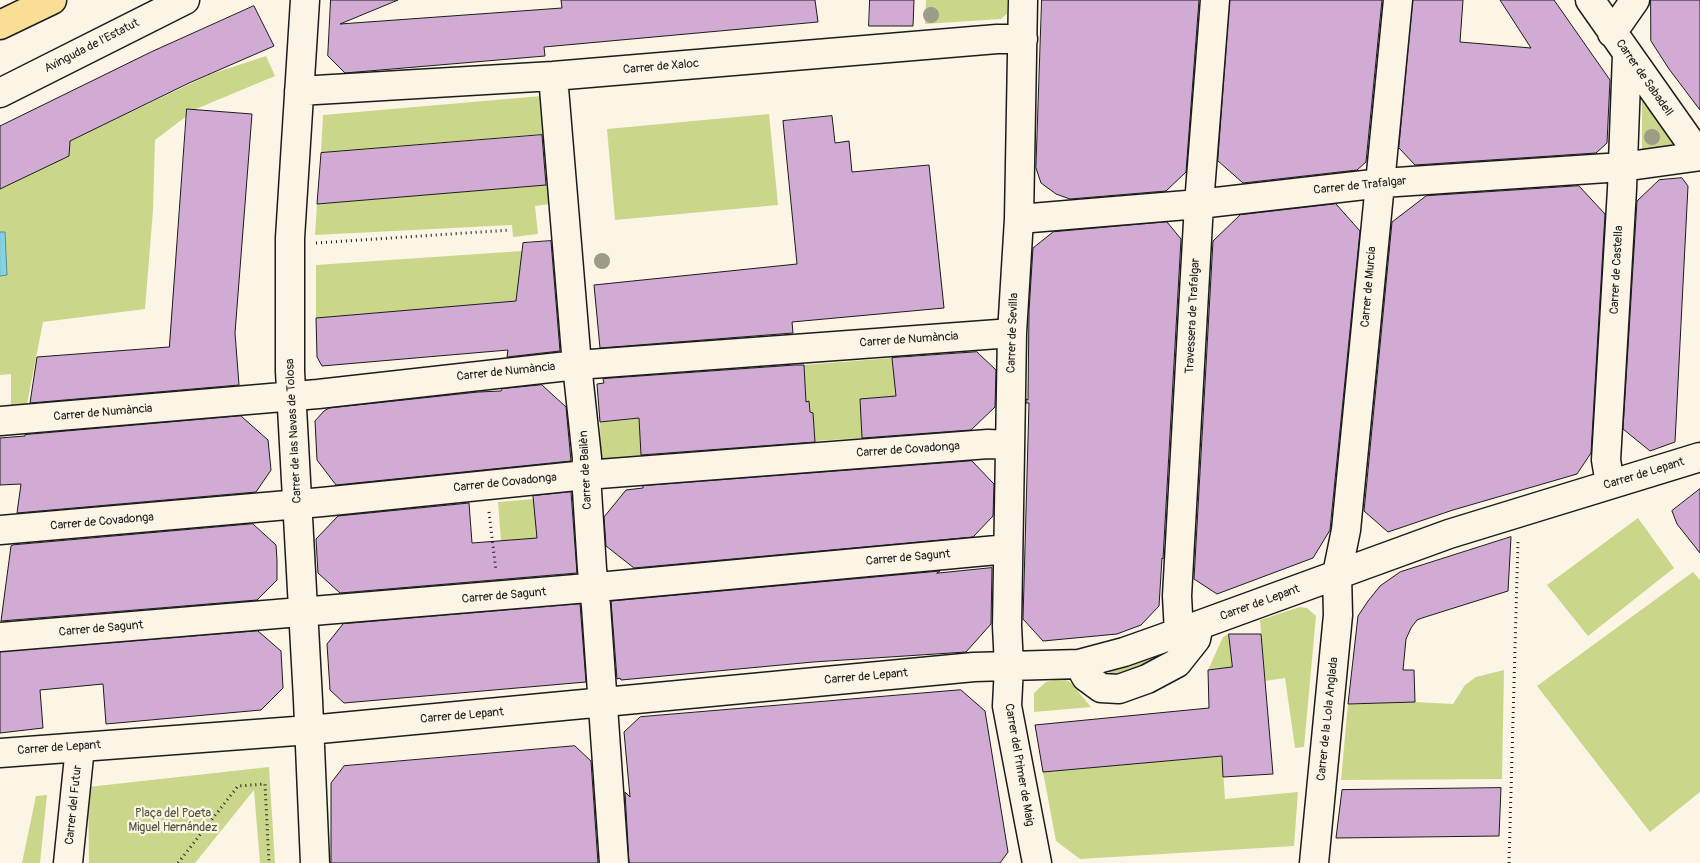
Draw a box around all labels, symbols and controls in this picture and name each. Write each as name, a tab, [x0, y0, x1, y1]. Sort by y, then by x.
street label: Avinguda de l'Estatut	[42, 16, 142, 76]
street label: Carrer de Sabadell	[1612, 37, 1676, 119]
street label: Carrer de Xaloc	[622, 56, 700, 78]
street label: Carrer de Trafalgar	[1313, 174, 1407, 198]
street label: Carrer de Castella	[1607, 225, 1627, 315]
street label: Carrer de Murcia	[1358, 246, 1380, 328]
street label: Travessera de Trafalgar	[1183, 258, 1203, 374]
street label: Carrer de Sevilla	[1004, 293, 1022, 373]
street label: Carrer de Numància	[859, 329, 959, 351]
street label: Carrer de las Navas de Tolosa	[283, 358, 305, 504]
street label: Carrer de Numància	[456, 360, 556, 384]
street label: Carrer de Numància	[53, 402, 153, 424]
street label: Carrer de Bailèn	[577, 430, 595, 510]
street label: Carrer de Covadonga	[856, 439, 960, 461]
street label: Carrer de Lepant	[1602, 455, 1686, 493]
street label: Carrer de Covadonga	[453, 470, 557, 496]
street label: Carrer de Covadonga	[50, 510, 154, 534]
street label: Carrer de Sagunt	[865, 547, 951, 569]
street label: Carrer de Lepant	[1218, 582, 1302, 624]
street label: Carrer de Sagunt	[461, 585, 547, 607]
street label: Carrer de Sagunt	[58, 618, 144, 640]
street label: Carrer de la Lola Anglada	[1314, 656, 1342, 782]
street label: Carrer de Lepant	[824, 666, 908, 688]
street label: Carrer del Primer de Maig	[1001, 703, 1037, 827]
street label: Carrer de Lepant	[420, 705, 504, 727]
street label: Carrer de Lepant	[17, 738, 101, 758]
street label: Carrer del Futur	[63, 765, 85, 845]
park label: Plaça del Poeta Miguel Hernández	[129, 807, 217, 835]

